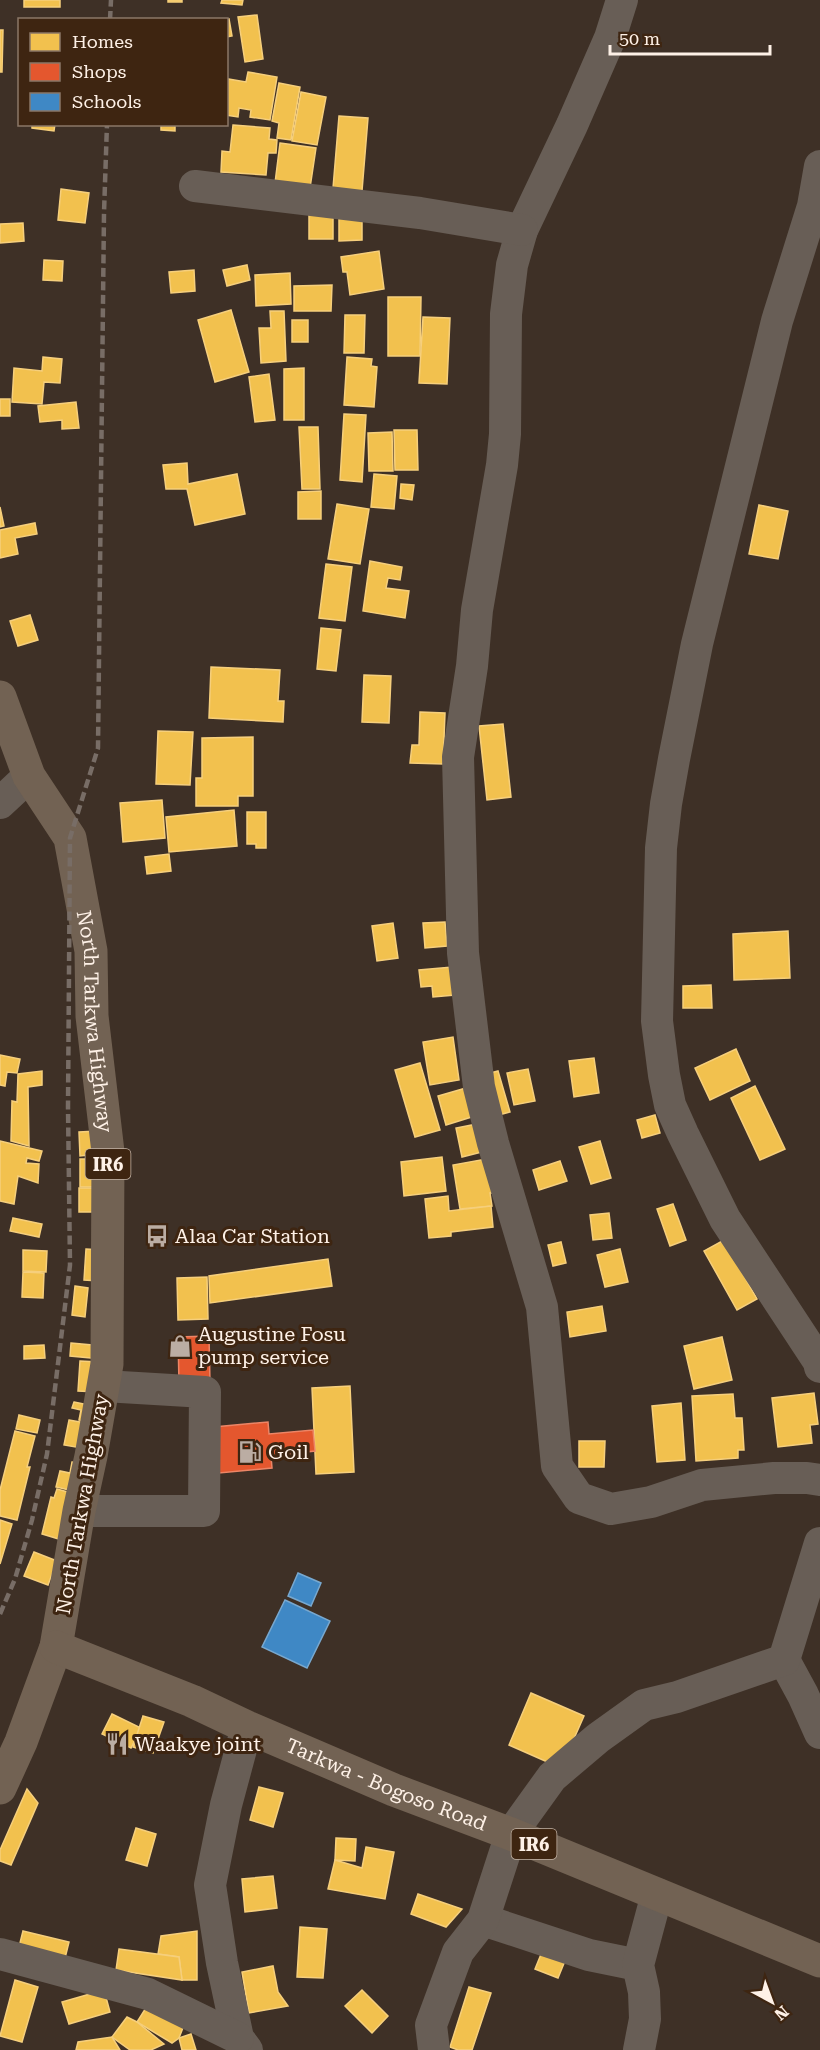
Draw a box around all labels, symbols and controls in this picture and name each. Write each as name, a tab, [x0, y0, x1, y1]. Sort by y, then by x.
legend	[18, 18, 228, 126]
scale bar	[610, 18, 770, 56]
text: 50 m	[619, 28, 660, 49]
text: Homes	[72, 31, 133, 52]
text: Shops	[72, 61, 126, 82]
text: Schools	[72, 91, 141, 112]
street label: North Tarkwa Highway	[72, 908, 118, 1134]
road number: IR6	[86, 1149, 130, 1179]
bus stop icon: Alaa Car Station	[144, 1223, 170, 1249]
place label: Alaa Car Station	[175, 1224, 330, 1248]
place label: Augustine Fosu pump service	[198, 1322, 346, 1369]
shop icon: Augustine Fosu pump service	[167, 1333, 193, 1359]
street label: North Tarkwa Highway	[51, 1392, 113, 1616]
fuel station icon: Goil	[237, 1439, 263, 1465]
place label: Goil	[268, 1440, 309, 1464]
restaurant icon: Waakye joint	[104, 1731, 130, 1757]
place label: Waakye joint	[135, 1732, 261, 1756]
street label: Tarkwa - Bogoso Road	[282, 1733, 490, 1836]
road number: IR6	[512, 1829, 556, 1859]
north arrow	[742, 1972, 802, 2032]
text: N	[771, 2002, 792, 2024]

